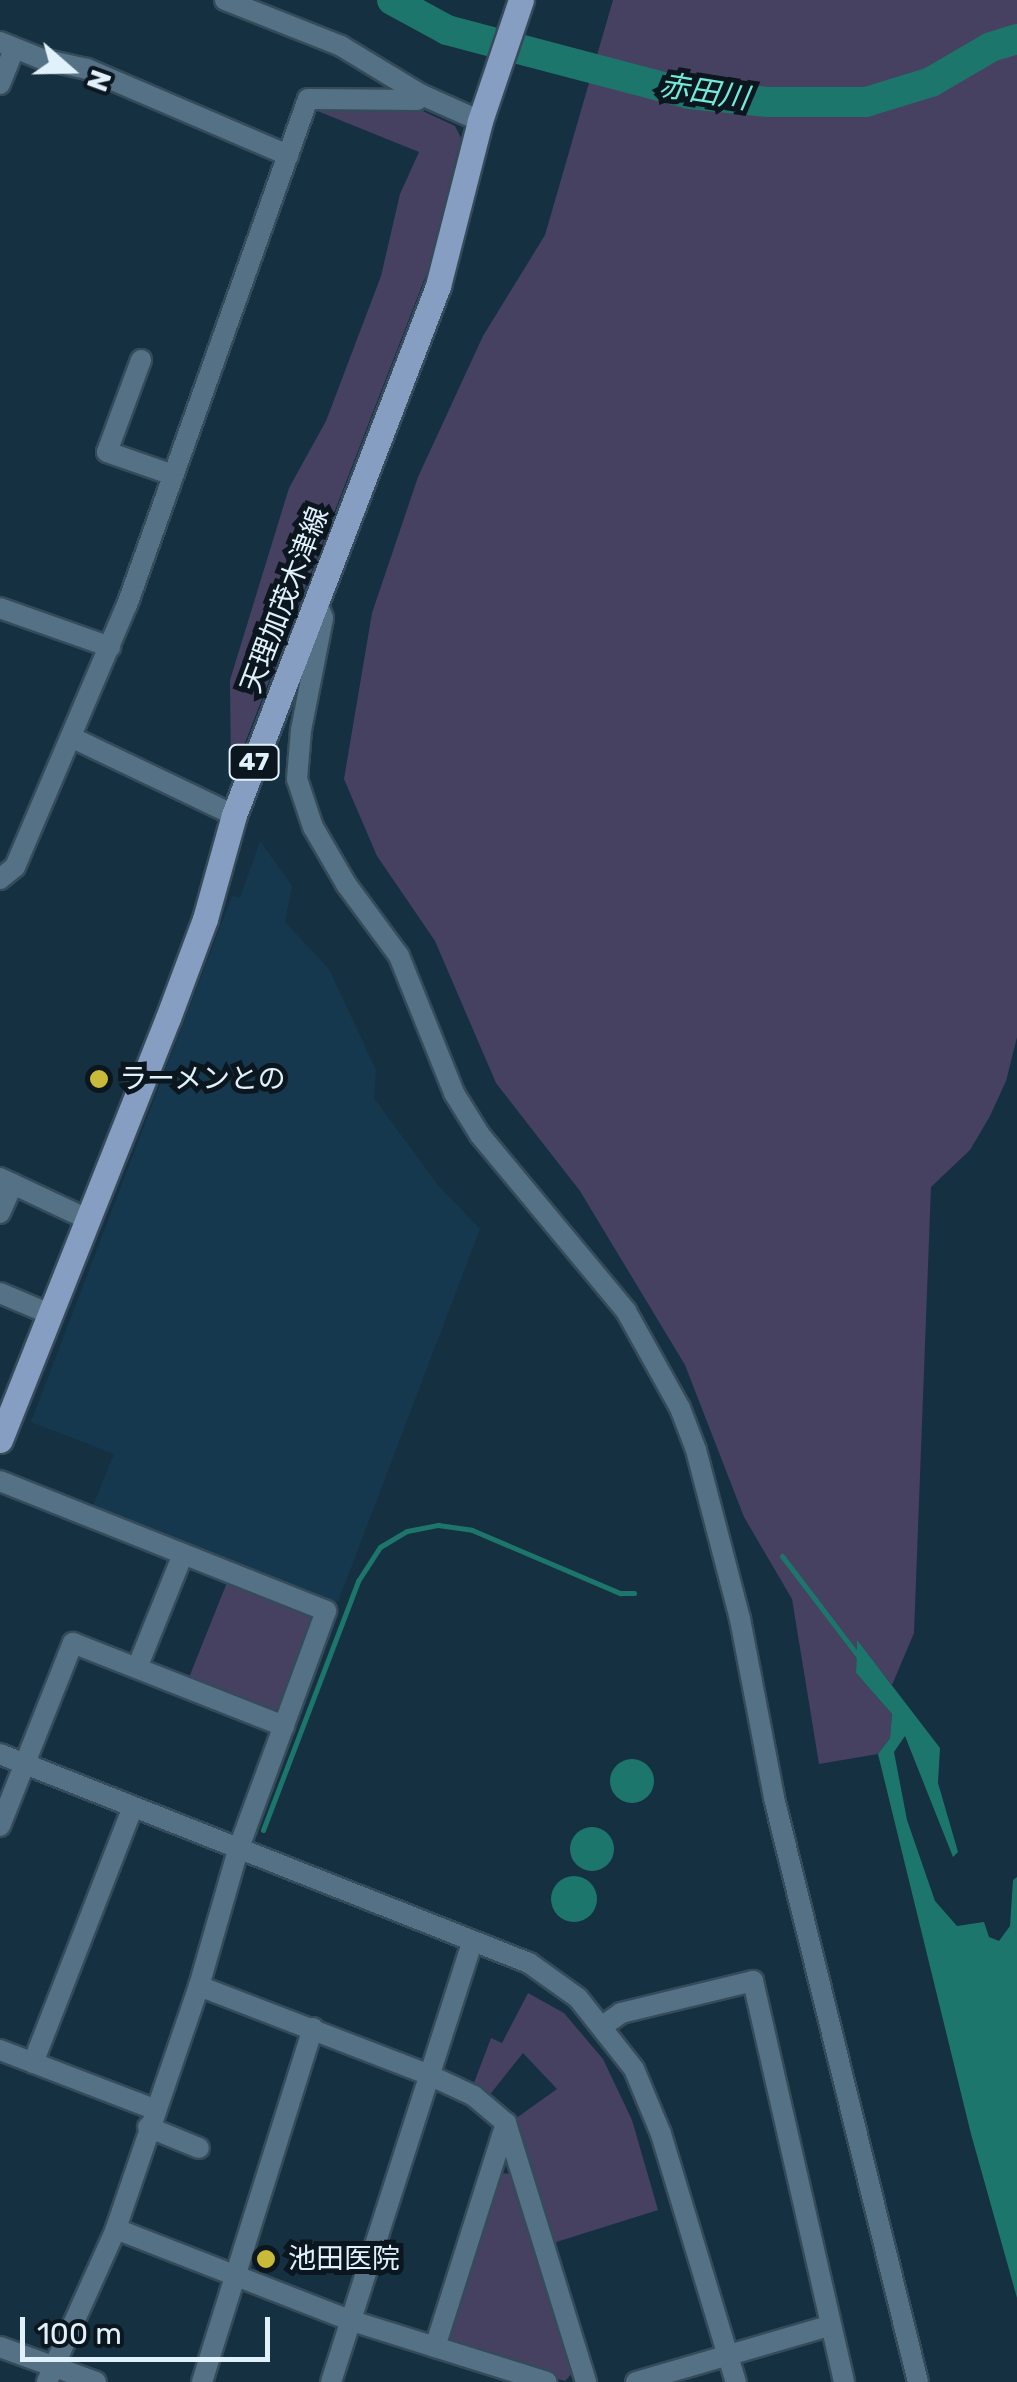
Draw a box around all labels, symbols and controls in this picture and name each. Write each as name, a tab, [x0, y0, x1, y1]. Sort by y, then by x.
north arrow	[20, 20, 120, 120]
text: N	[80, 65, 118, 96]
water label: 赤田川	[657, 67, 751, 117]
street label: 天理加茂木津線	[234, 502, 336, 698]
road number: 47	[226, 742, 282, 782]
place label: ラーメンとの	[119, 1062, 287, 1096]
marker: ラーメンとの	[88, 1068, 110, 1090]
place label: 池田医院	[288, 2242, 400, 2276]
marker: 池田医院	[253, 2246, 279, 2272]
scale bar	[25, 2297, 275, 2359]
text: 100 m	[37, 2316, 122, 2352]

